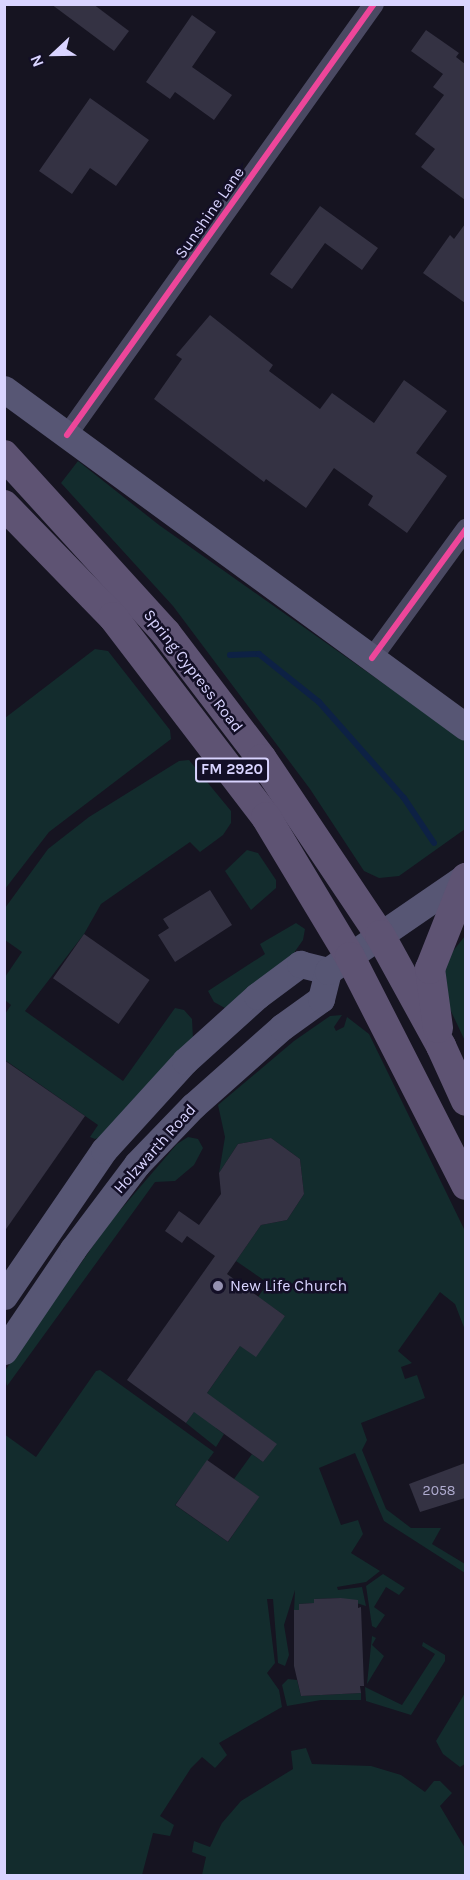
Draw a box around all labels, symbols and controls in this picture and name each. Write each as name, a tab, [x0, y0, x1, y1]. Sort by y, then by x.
north arrow	[24, 24, 84, 84]
text: N	[26, 52, 48, 70]
street label: Sunshine Lane	[171, 163, 249, 263]
street label: Spring Cypress Road	[139, 606, 247, 736]
road number: FM 2920	[194, 758, 270, 782]
street label: Holzwarth Road	[110, 1100, 200, 1198]
place label: New Life Church	[230, 1276, 347, 1296]
marker: New Life Church	[211, 1279, 225, 1293]
house number: 2058	[423, 1483, 455, 1499]

